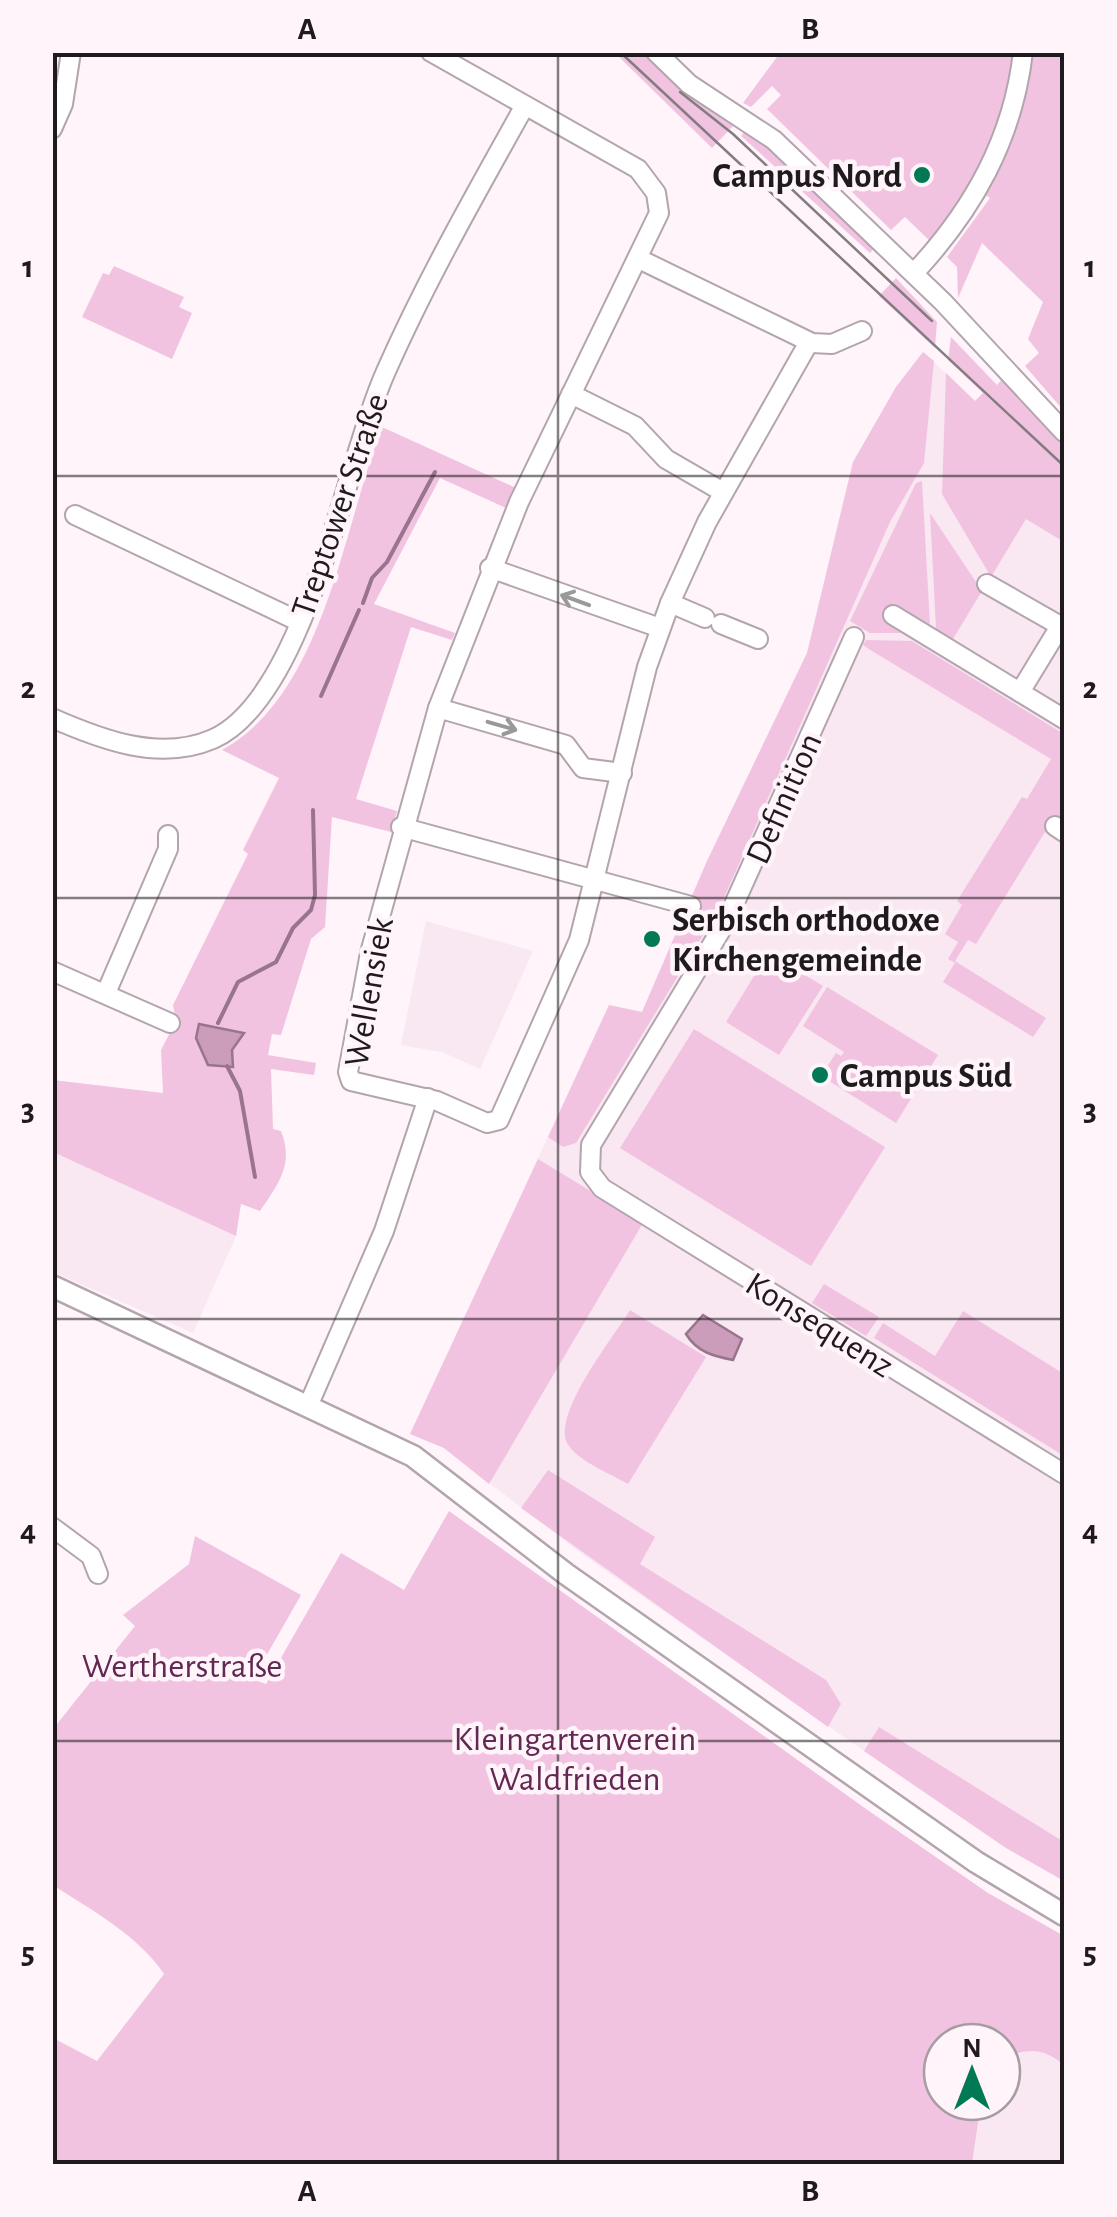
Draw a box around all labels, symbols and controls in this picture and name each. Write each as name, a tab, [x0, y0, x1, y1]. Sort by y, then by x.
text: A	[297, 13, 317, 45]
text: B	[801, 13, 819, 45]
place label: Campus Nord	[713, 159, 902, 194]
marker: Campus Nord	[911, 164, 933, 186]
text: 1	[22, 251, 34, 283]
text: 1	[1084, 251, 1096, 283]
street label: Treptower Straße	[286, 389, 395, 622]
one-way arrow	[560, 590, 591, 608]
text: 2	[20, 672, 36, 704]
text: 2	[1082, 672, 1098, 704]
one-way arrow	[486, 718, 517, 736]
street label: Definition	[740, 728, 829, 869]
place label: Serbisch orthodoxe Kirchengemeinde	[672, 903, 940, 978]
street label: Wellensiek	[339, 915, 400, 1070]
marker: Serbisch orthodoxe Kirchengemeinde	[641, 928, 663, 950]
place label: Campus Süd	[840, 1059, 1012, 1094]
marker: Campus Süd	[809, 1064, 831, 1086]
text: 3	[21, 1094, 35, 1126]
text: 3	[1083, 1094, 1097, 1126]
street label: Konsequenz	[739, 1266, 899, 1384]
text: 4	[20, 1515, 36, 1547]
text: 4	[1082, 1515, 1098, 1547]
park label: Wertherstraße	[82, 1649, 282, 1684]
park label: Kleingartenverein Waldfrieden	[454, 1722, 696, 1797]
text: 5	[21, 1937, 35, 1969]
text: 5	[1083, 1937, 1097, 1969]
north arrow	[922, 2022, 1022, 2122]
text: N	[962, 2035, 982, 2063]
text: A	[297, 2175, 317, 2207]
text: B	[801, 2175, 819, 2207]

